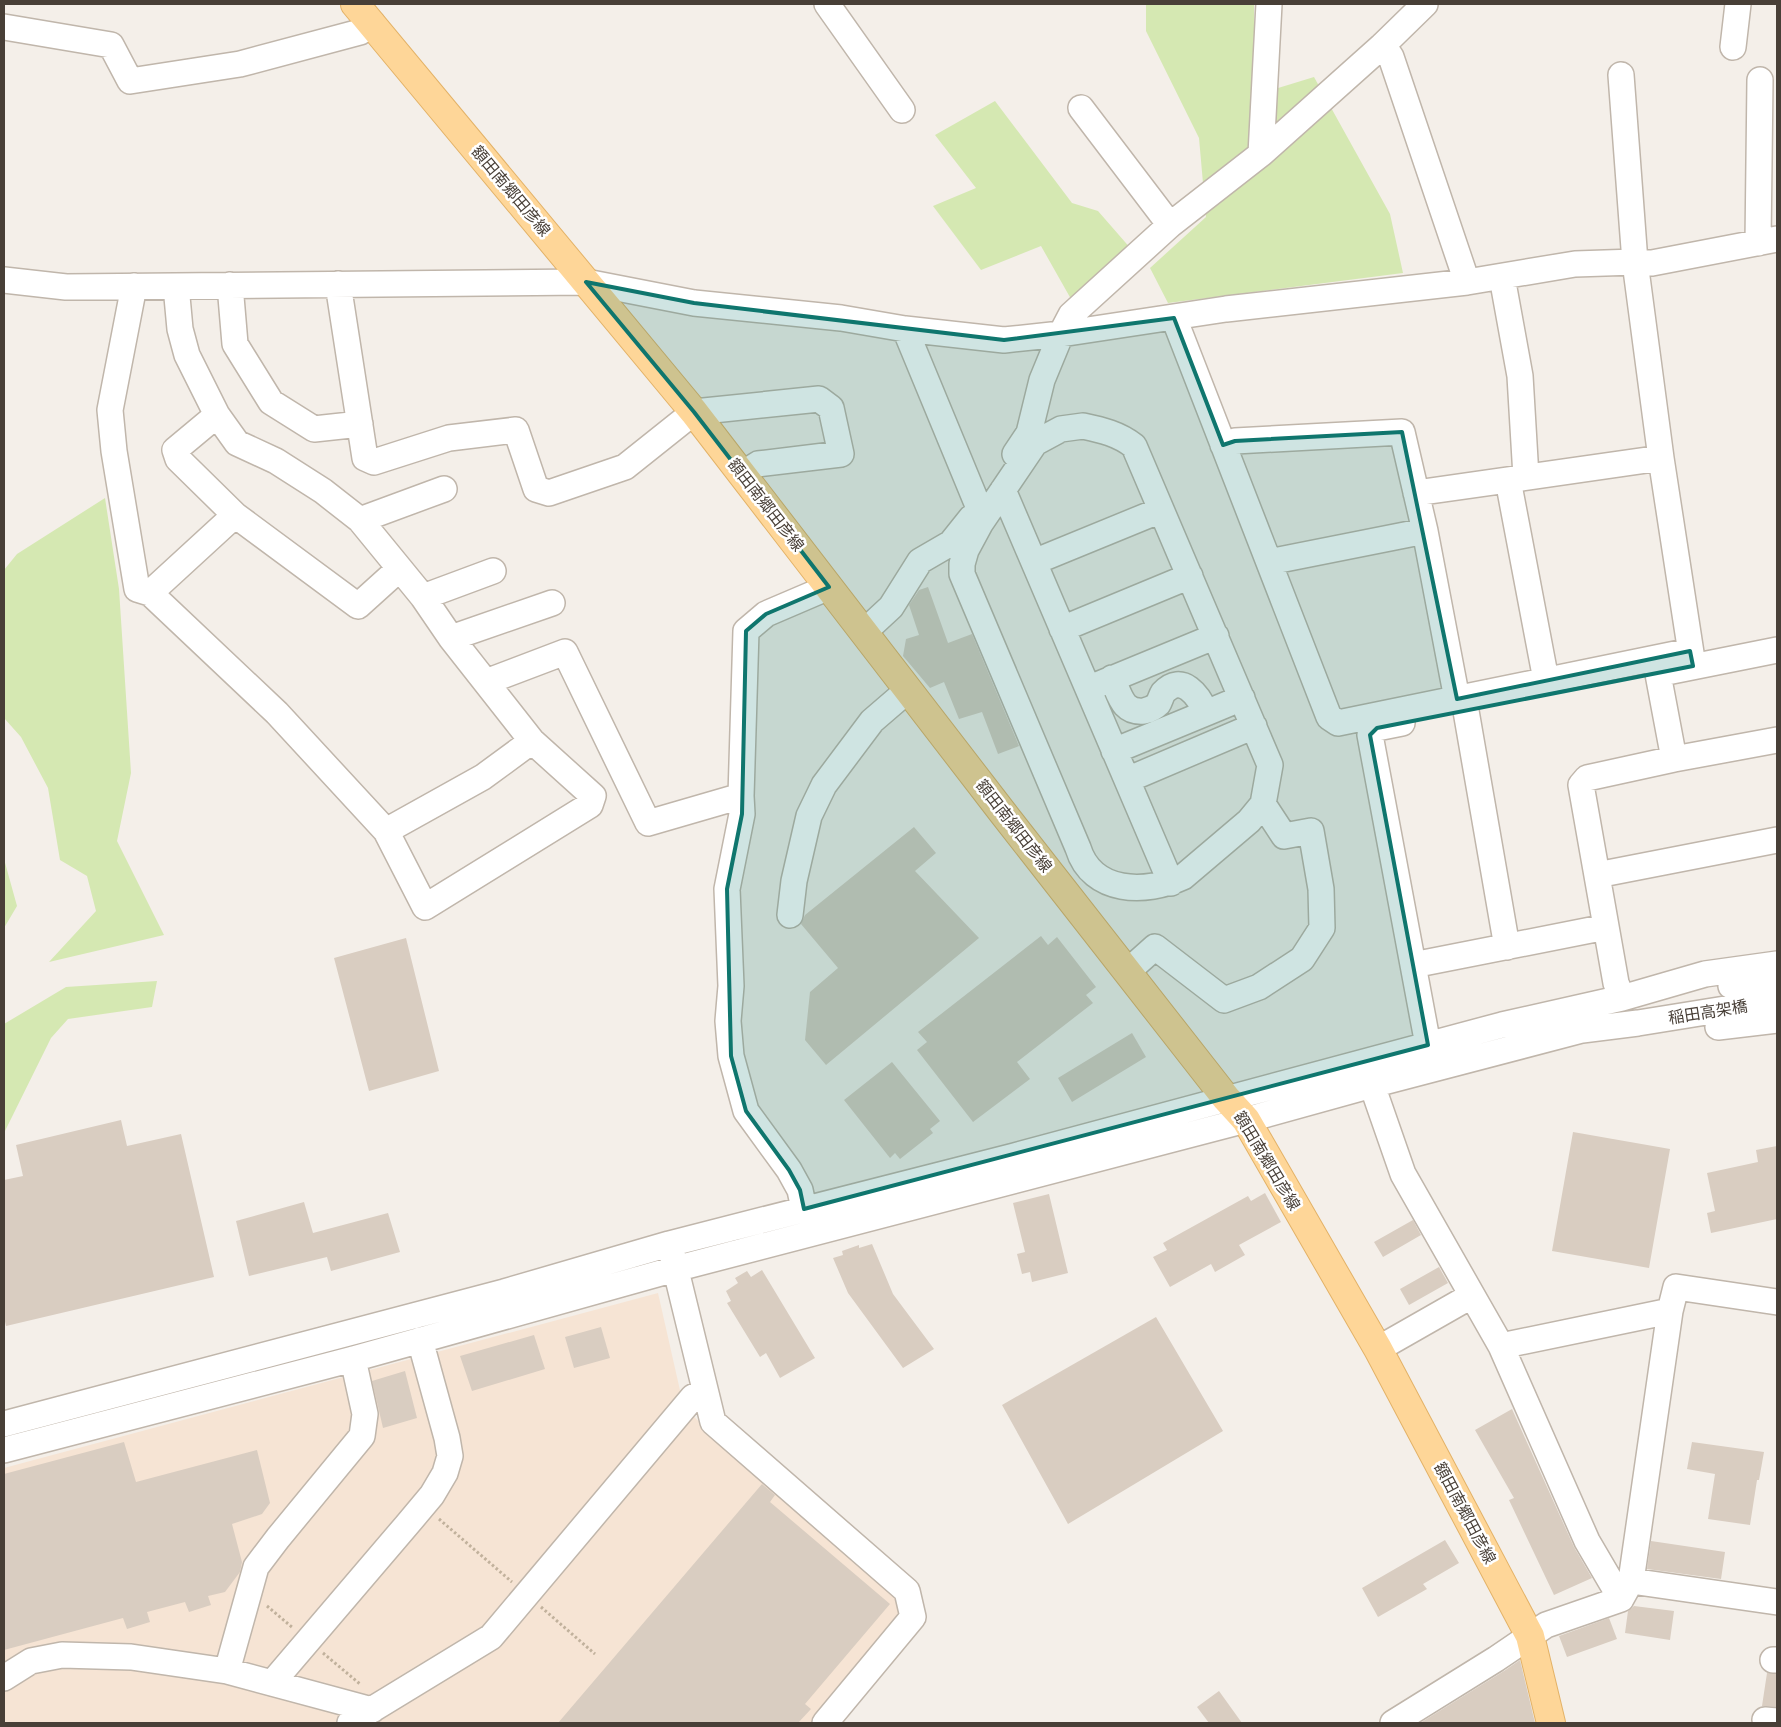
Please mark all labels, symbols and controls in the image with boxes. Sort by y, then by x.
street label: 額田南郷田彦線 [467,141,555,241]
street label: 額田南郷田彦線 [723,454,809,556]
street label: 額田南郷田彦線 [971,775,1057,877]
street label: 稲田高架橋 [1667,995,1749,1029]
street label: 額田南郷田彦線 [1229,1108,1305,1214]
street label: 額田南郷田彦線 [1429,1459,1501,1567]

